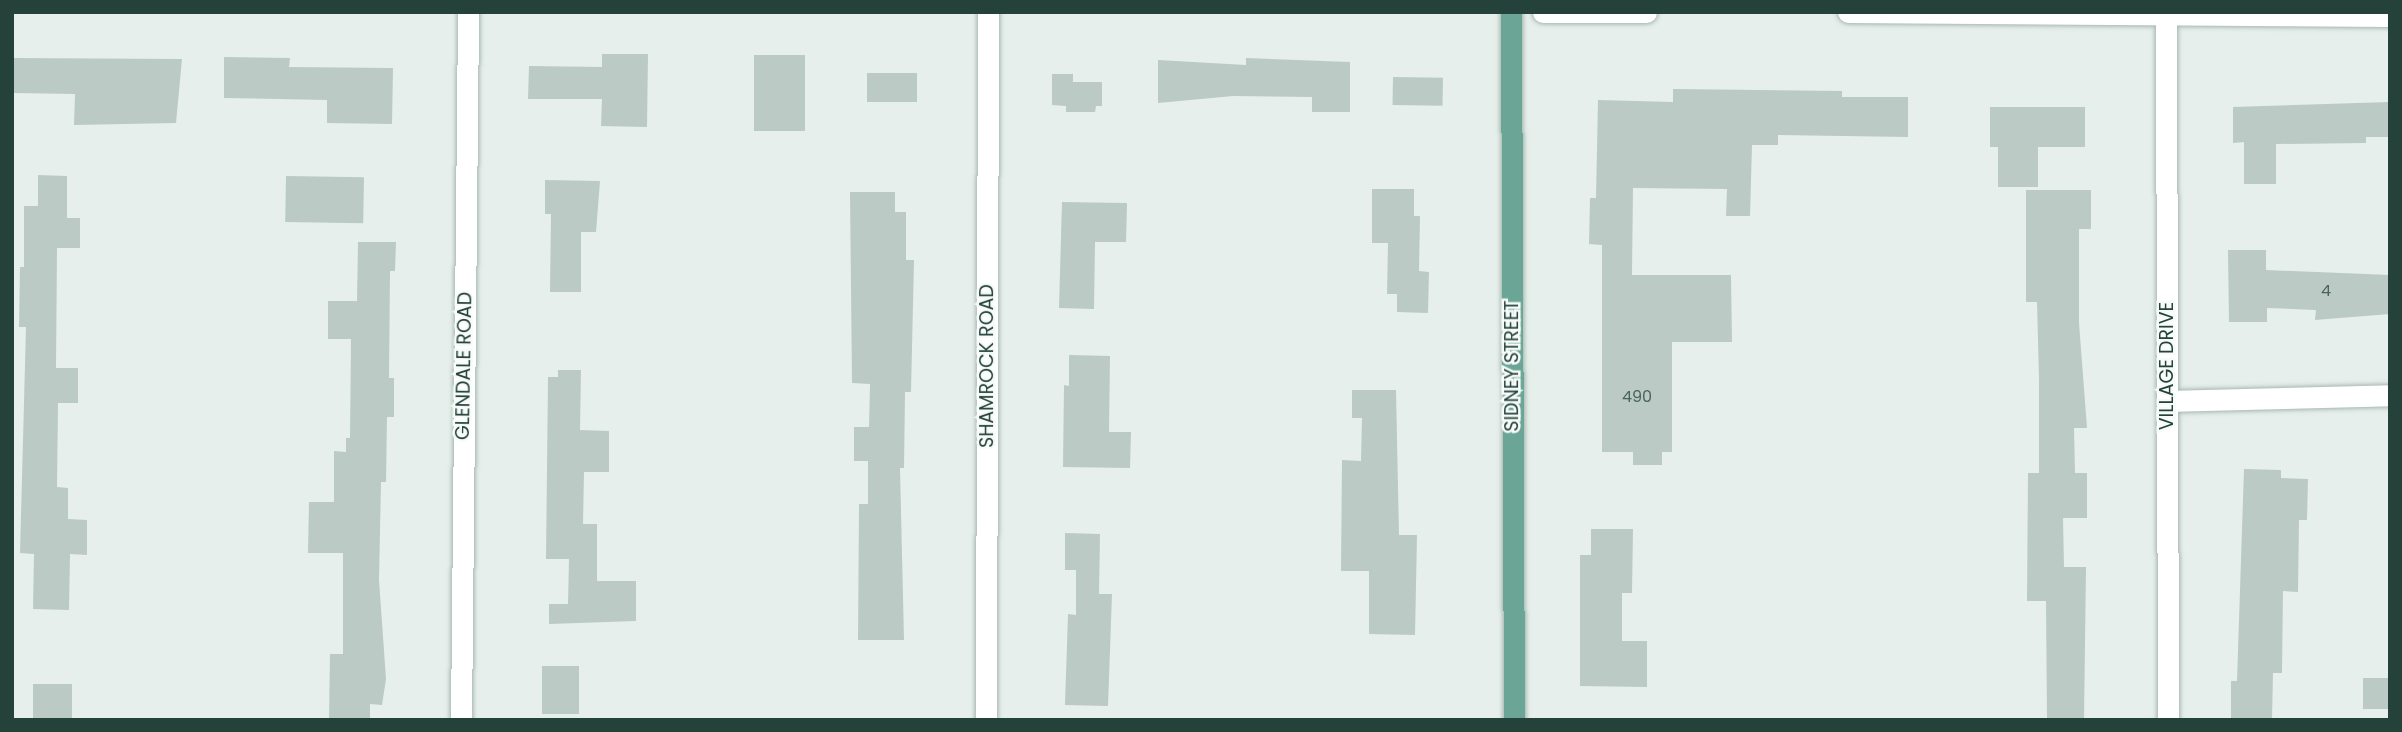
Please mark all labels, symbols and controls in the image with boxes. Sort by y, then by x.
house number: 4 [2321,281,2331,301]
street label: SHAMROCK ROAD [976,284,998,448]
street label: GLENDALE ROAD [451,292,477,440]
street label: SIDNEY STREET [1501,300,1523,432]
street label: VILLAGE DRIVE [2156,302,2178,430]
house number: 490 [1622,387,1652,407]

